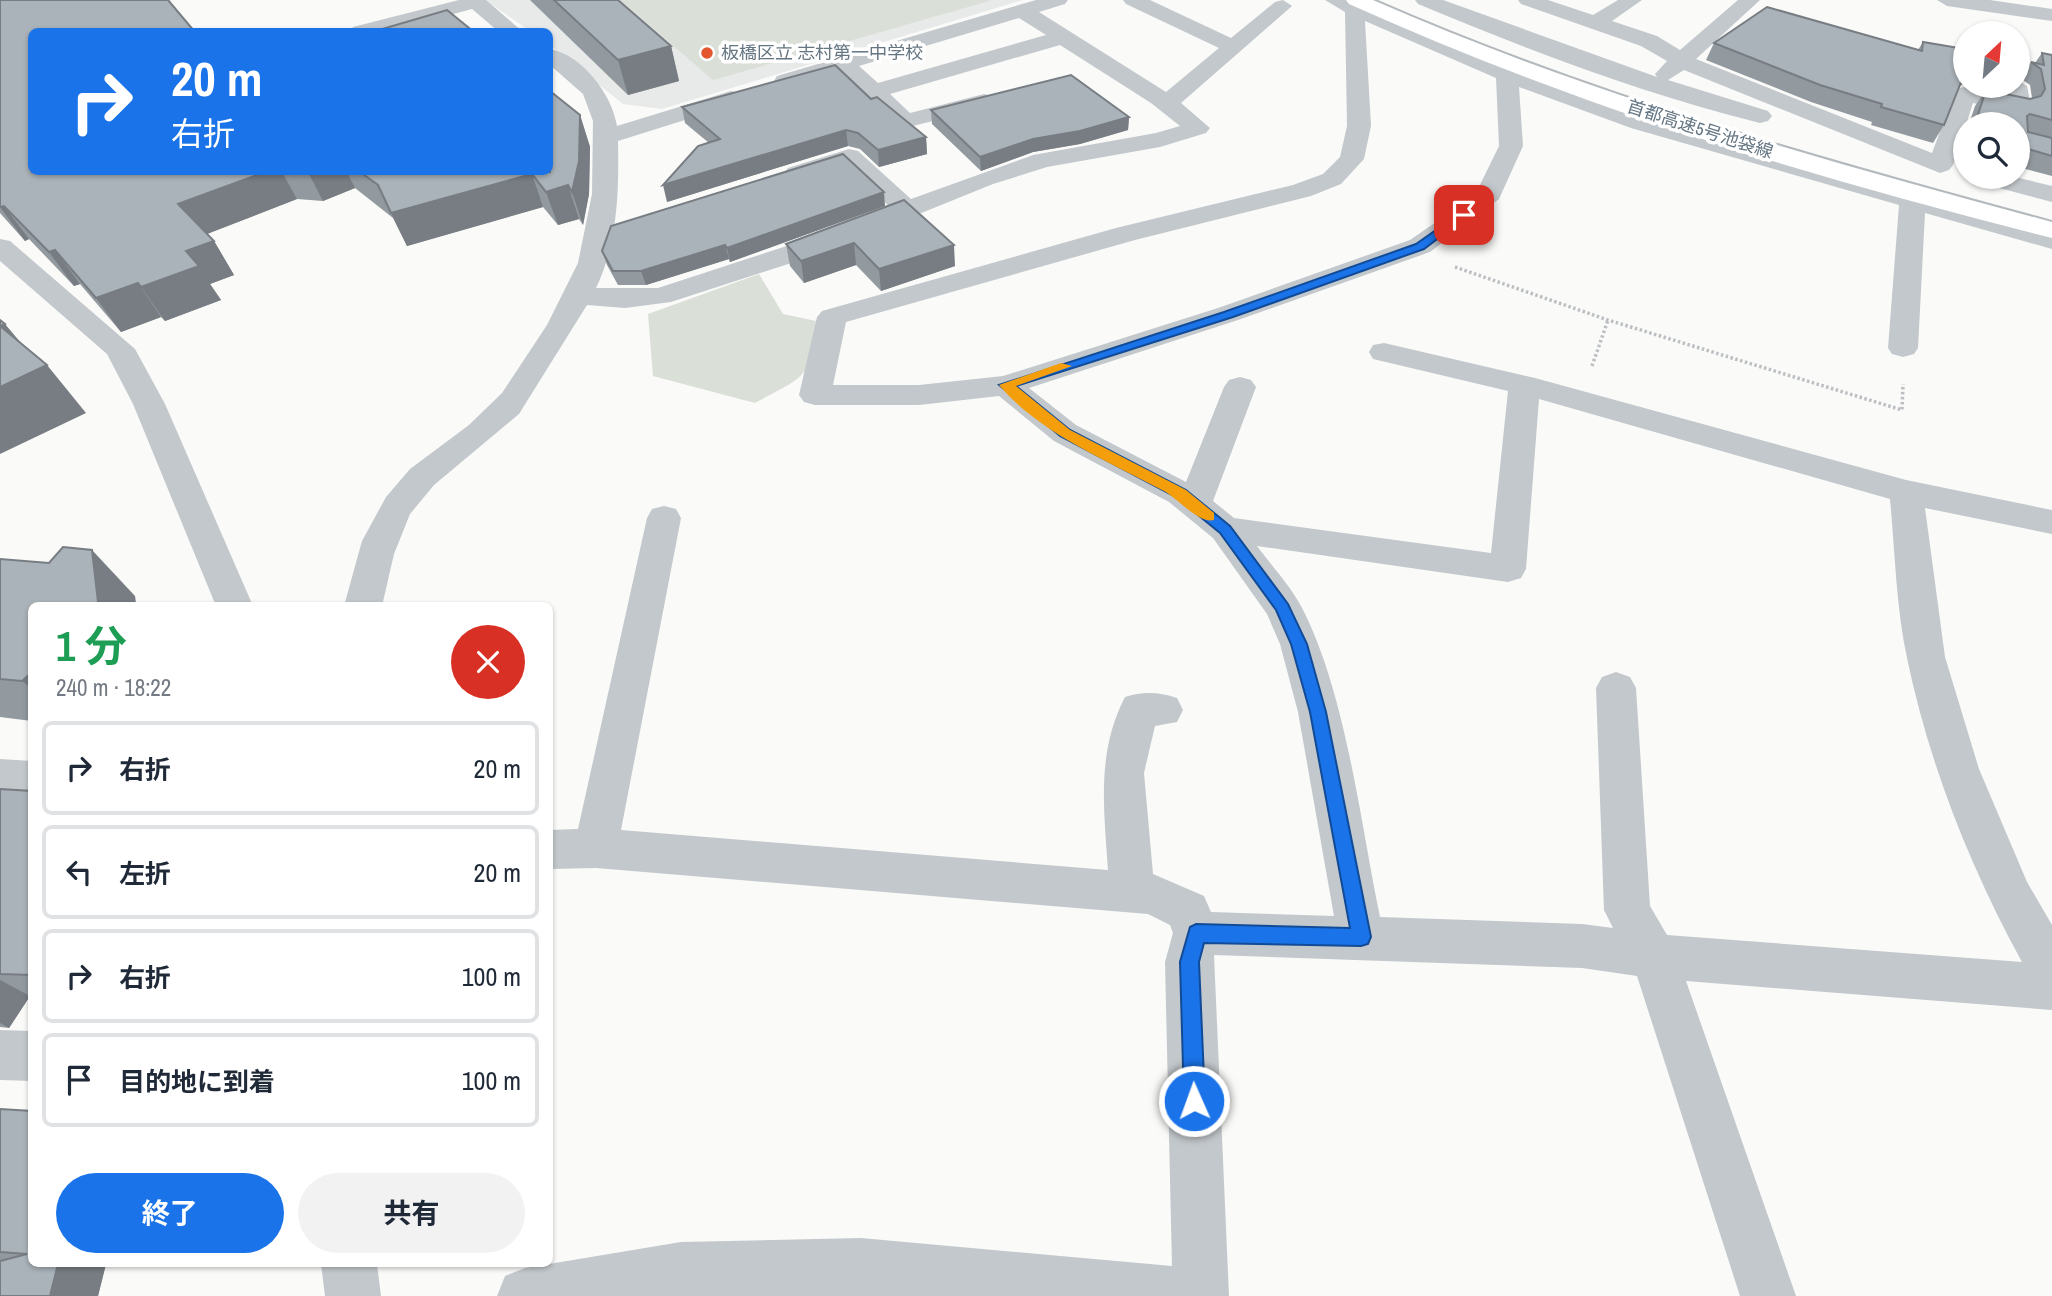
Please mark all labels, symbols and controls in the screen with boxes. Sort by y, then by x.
north arrow [1953,21,2030,98]
map controls [1953,21,2030,189]
place label: 板橋区立 志村第一中学校 [721,40,923,65]
text: 20 m [171,45,263,111]
marker: 板橋区立 志村第一中学校 [699,45,715,61]
icon: right [56,56,147,147]
street label: 首都高速5号池袋線 [1624,93,1776,164]
text: 右折 [171,112,235,155]
button: search [1953,112,2030,189]
pin [1434,185,1494,245]
icon: arrive [1445,196,1483,234]
text: 1 分 [56,618,127,674]
button: close [451,625,525,699]
text: 240 m · 18:22 [56,672,171,703]
icon: right [60,749,98,787]
text: 20 m [474,751,521,786]
text: 右折 [119,752,171,787]
icon: left [60,853,98,891]
text: 20 m [474,855,521,890]
text: 左折 [119,856,171,891]
icon: right [60,957,98,995]
text: 100 m [462,959,521,994]
text: 右折 [119,960,171,995]
icon: arrive [60,1061,98,1099]
text: 100 m [462,1063,521,1098]
text: 目的地に到着 [119,1064,275,1099]
position arrow [1157,1064,1231,1138]
button: 終了 [56,1173,284,1253]
button: 共有 [298,1173,525,1253]

